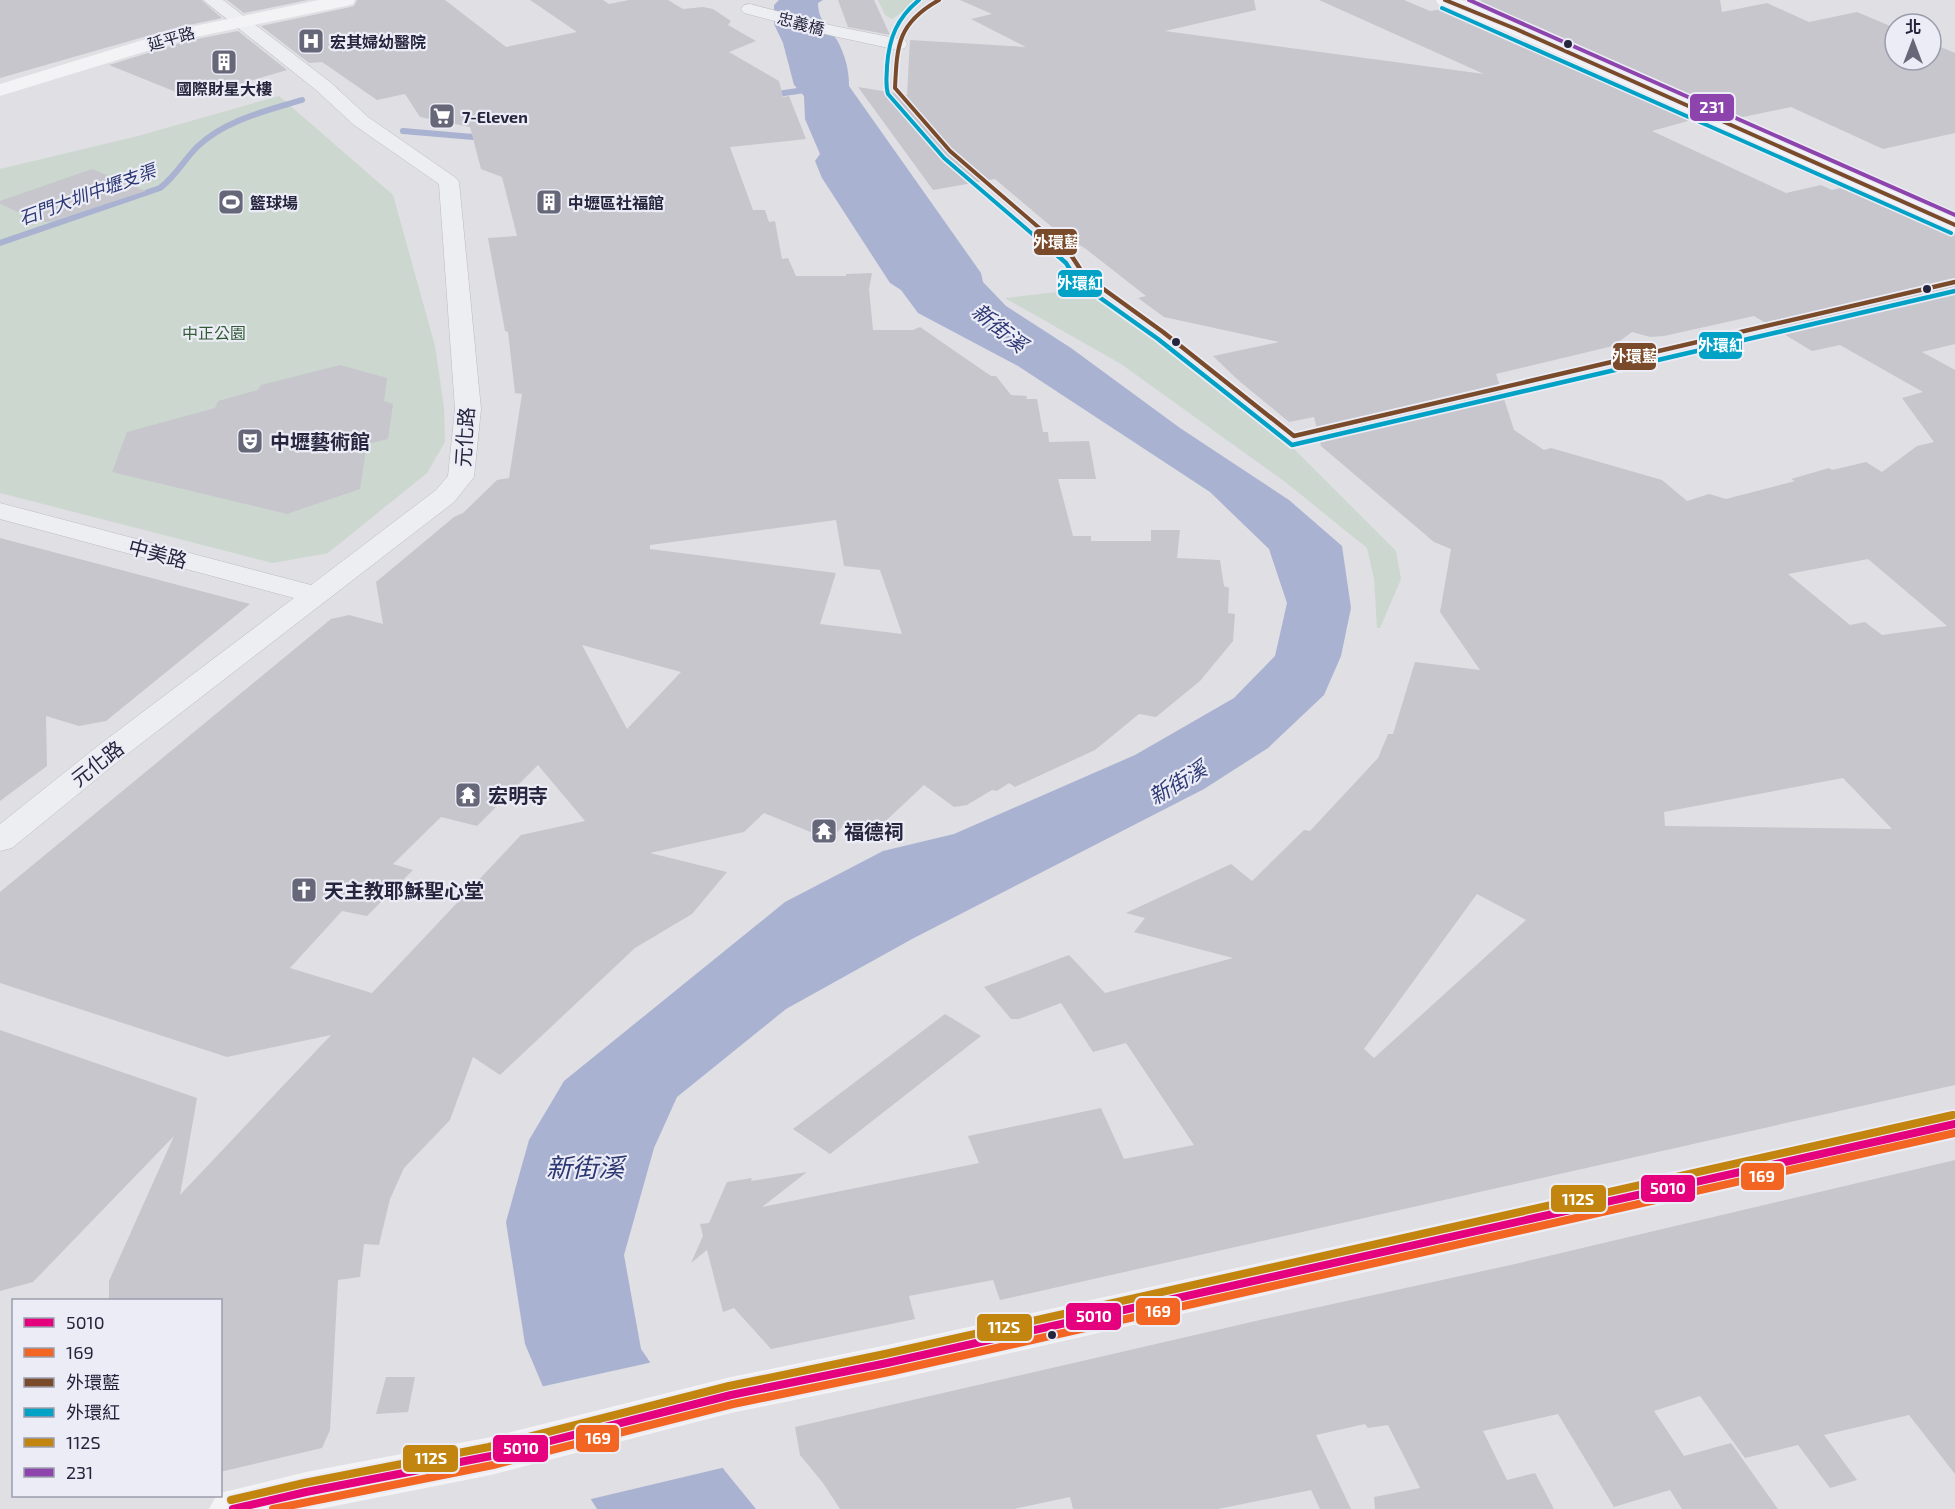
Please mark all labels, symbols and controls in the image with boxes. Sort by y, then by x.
street label: 忠義橋 [775,8,827,38]
north arrow [1883,12,1943,72]
text: 北 [1905,17,1921,36]
street label: 延平路 [145,22,197,54]
hospital icon: 宏其婦幼醫院 [296,26,326,56]
place label: 宏其婦幼醫院 [330,32,426,51]
unlabelled marker [1562,38,1574,50]
building icon: 國際財星大樓 [209,47,239,77]
place label: 國際財星大樓 [176,79,272,98]
line badge: 231 [1689,93,1735,122]
text: 231 [1699,97,1725,116]
supermarket icon: 7-Eleven [427,101,457,131]
place label: 7-Eleven [462,107,528,126]
water label: 石門大圳中壢支渠 [16,158,161,229]
sports icon: 籃球場 [216,187,246,217]
building icon: 中壢區社福館 [534,187,564,217]
place label: 籃球場 [250,193,298,212]
place label: 中壢區社福館 [568,193,664,212]
line badge: 外環藍 [1033,228,1078,256]
text: 外環藍 [1032,232,1080,251]
line badge: 外環紅 [1057,269,1103,298]
text: 外環紅 [1056,273,1104,292]
unlabelled marker [1921,283,1933,295]
water label: 新街溪 [968,297,1035,358]
park label: 中正公園 [182,323,246,342]
line badge: 外環紅 [1698,331,1743,360]
text: 外環紅 [1697,335,1745,354]
unlabelled marker [1170,336,1182,348]
line badge: 外環藍 [1612,342,1657,371]
text: 外環藍 [1610,346,1658,365]
street label: 元化路 [450,406,478,468]
theatre icon: 中壢藝術館 [235,426,265,456]
place label: 中壢藝術館 [270,429,370,453]
street label: 中美路 [126,534,190,572]
street label: 元化路 [66,735,128,791]
water label: 新街溪 [1144,754,1213,809]
temple icon: 宏明寺 [453,780,483,810]
place label: 宏明寺 [488,783,548,807]
temple icon: 福德祠 [809,816,839,846]
place label: 福德祠 [844,819,904,843]
church icon: 天主教耶穌聖心堂 [289,875,319,905]
place label: 天主教耶穌聖心堂 [324,878,484,902]
water label: 新街溪 [546,1151,628,1182]
line badge: 169 [1740,1162,1785,1191]
text: 169 [1749,1166,1775,1185]
line badge: 5010 [1640,1174,1696,1203]
text: 5010 [1650,1178,1686,1197]
line badge: 112S [1550,1184,1607,1213]
text: 112S [1562,1189,1594,1208]
line badge: 169 [1135,1297,1181,1326]
legend [12,1299,222,1497]
text: 169 [1145,1301,1171,1320]
line badge: 5010 [1065,1302,1122,1331]
text: 5010 [1076,1306,1112,1325]
text: 5010 [66,1311,105,1333]
line badge: 112S [976,1313,1033,1342]
text: 112S [988,1317,1020,1336]
unlabelled marker [1046,1329,1058,1341]
text: 169 [66,1341,94,1363]
text: 外環藍 [66,1371,120,1393]
text: 外環紅 [66,1401,120,1423]
line badge: 169 [575,1424,620,1453]
text: 169 [585,1428,611,1447]
text: 112S [66,1431,101,1453]
line badge: 5010 [492,1434,549,1463]
text: 5010 [503,1438,539,1457]
line badge: 112S [402,1444,459,1473]
text: 112S [415,1448,447,1467]
text: 231 [66,1461,93,1483]

